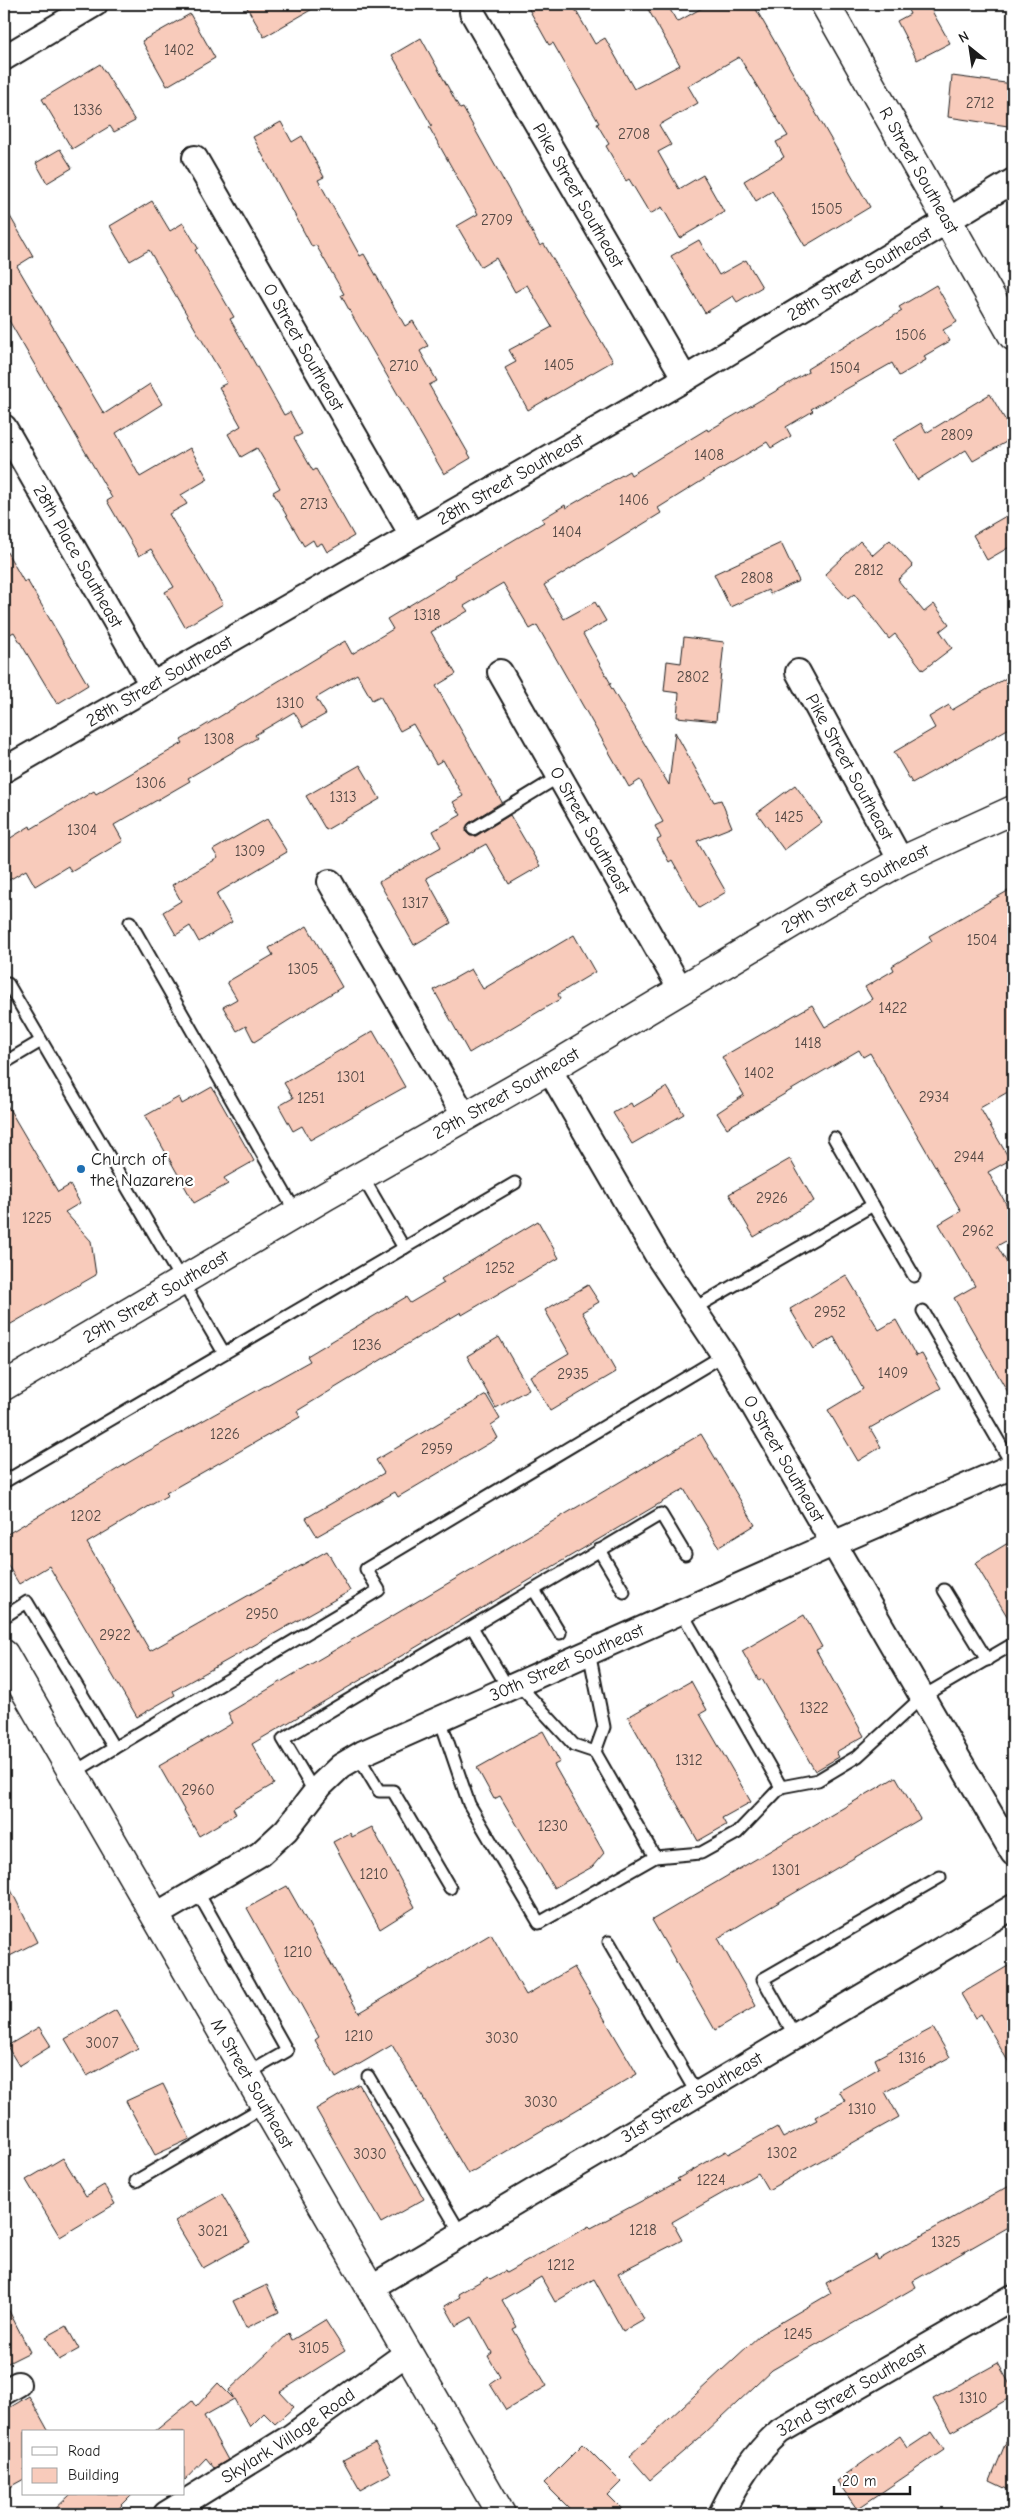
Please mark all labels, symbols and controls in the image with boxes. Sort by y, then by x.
north arrow [944,22,994,72]
text: N [956,28,972,47]
house number: 1402 [164,41,194,59]
house number: 2712 [966,94,994,112]
house number: 1336 [73,101,103,119]
street label: R Street Southeast [875,103,964,238]
street label: Pike Street Southeast [528,120,629,272]
house number: 2708 [618,125,650,143]
house number: 1505 [811,200,843,218]
house number: 2709 [481,211,513,229]
street label: 28th Street Southeast [783,222,936,325]
street label: O Street Southeast [259,280,349,415]
house number: 1506 [895,326,927,344]
house number: 1405 [544,356,574,374]
house number: 2710 [389,357,419,375]
house number: 1504 [830,359,860,377]
house number: 2809 [941,426,973,444]
street label: 28th Street Southeast [434,429,588,529]
house number: 1408 [694,446,724,464]
street label: 28th Place Southeast [29,481,128,632]
house number: 1406 [619,491,649,509]
house number: 2713 [300,495,328,513]
house number: 1404 [552,523,582,541]
house number: 2812 [854,561,884,579]
house number: 2808 [741,569,773,587]
house number: 1318 [413,606,441,624]
street label: 28th Street Southeast [82,630,237,731]
house number: 2802 [677,668,709,686]
street label: Pike Street Southeast [801,690,898,844]
house number: 1310 [276,694,304,712]
house number: 1308 [204,730,234,748]
street label: O Street Southeast [545,763,635,898]
house number: 1306 [136,774,166,792]
house number: 1313 [329,788,357,806]
house number: 1425 [774,808,804,826]
house number: 1304 [67,821,97,839]
street label: 29th Street Southeast [778,839,933,938]
house number: 1309 [235,842,265,860]
house number: 1317 [402,894,428,912]
house number: 1504 [967,931,997,949]
house number: 1305 [288,960,318,978]
house number: 1422 [879,999,907,1017]
house number: 1418 [795,1034,821,1052]
street label: 29th Street Southeast [429,1042,584,1144]
house number: 1402 [744,1064,774,1082]
house number: 1301 [337,1068,365,1086]
house number: 2934 [919,1088,949,1106]
house number: 1251 [297,1089,325,1107]
house number: 2944 [954,1148,984,1166]
place label: Church of the Nazarene [90,1149,193,1191]
marker: Church of the Nazarene [75,1163,87,1175]
house number: 2926 [756,1189,788,1207]
house number: 1225 [22,1209,52,1227]
house number: 2962 [962,1222,994,1240]
street label: 29th Street Southeast [79,1245,233,1348]
house number: 1252 [485,1259,515,1277]
house number: 2952 [814,1303,846,1321]
house number: 1236 [352,1336,382,1354]
house number: 1409 [878,1364,908,1382]
house number: 2935 [557,1365,589,1383]
street label: O Street Southeast [739,1391,829,1526]
house number: 1226 [210,1425,240,1443]
house number: 2959 [421,1440,453,1458]
house number: 1202 [71,1507,101,1525]
house number: 2950 [245,1605,279,1623]
street label: 30th Street Southeast [486,1619,648,1706]
house number: 2922 [99,1626,131,1644]
house number: 1322 [799,1699,829,1717]
house number: 1312 [675,1751,703,1769]
house number: 2960 [181,1781,215,1799]
house number: 1230 [538,1817,568,1835]
house number: 1301 [772,1861,800,1879]
house number: 1210 [360,1865,388,1883]
house number: 1210 [284,1943,312,1961]
street label: M Street Southeast [206,2015,298,2153]
house number: 1210 [345,2027,373,2045]
house number: 3030 [485,2029,519,2047]
house number: 3007 [86,2034,118,2052]
street label: 31st Street Southeast [617,2047,767,2147]
house number: 1316 [898,2049,926,2067]
house number: 3030 [524,2093,558,2111]
house number: 1310 [848,2100,876,2118]
house number: 1302 [767,2144,797,2162]
house number: 3030 [353,2145,387,2163]
house number: 1224 [697,2171,725,2189]
house number: 1218 [629,2221,657,2239]
house number: 3021 [198,2222,228,2240]
house number: 1325 [931,2233,961,2251]
house number: 1212 [547,2256,575,2274]
house number: 1245 [783,2325,813,2343]
street label: 32nd Street Southeast [773,2338,931,2441]
house number: 3105 [299,2339,329,2357]
street label: Skylark Village Road [217,2384,359,2488]
house number: 1310 [959,2389,987,2407]
legend [22,2430,185,2496]
text: Road [68,2442,100,2460]
scale bar [834,2463,911,2495]
text: Building [68,2466,119,2484]
text: 20 m [842,2472,876,2490]

